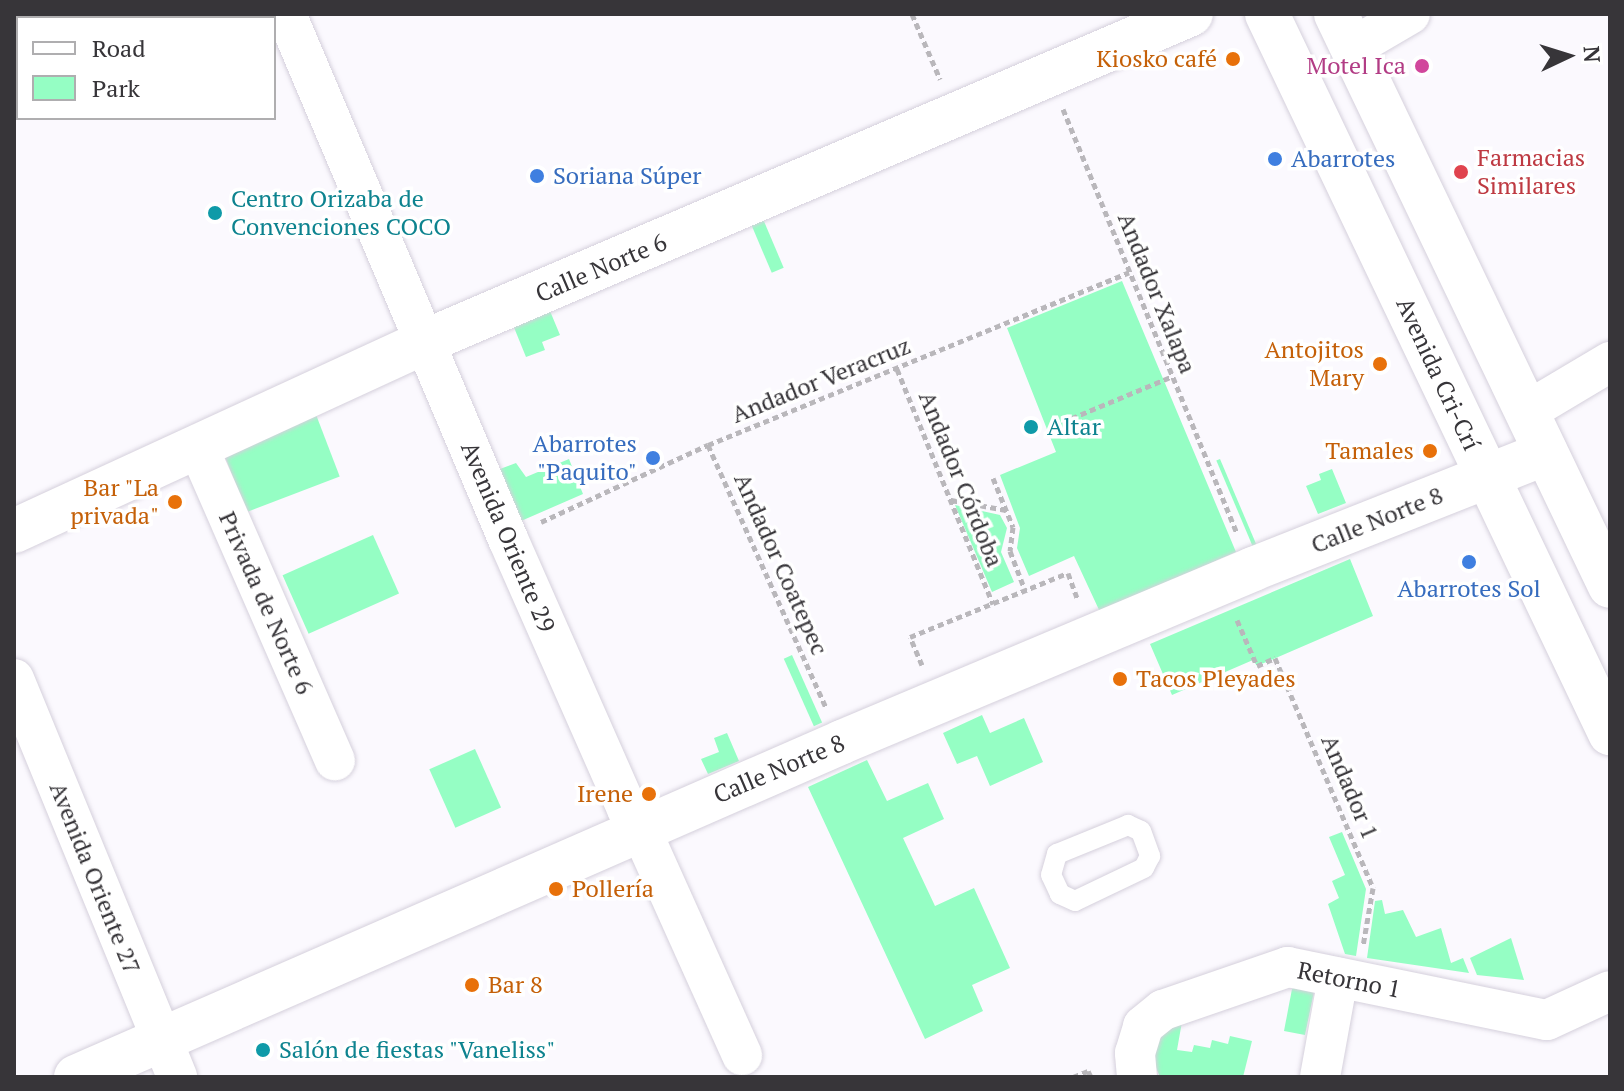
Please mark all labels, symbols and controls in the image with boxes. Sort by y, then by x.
legend [16,16,276,120]
north arrow [1528,16,1608,96]
text: Road [92,32,146,64]
place label: Kiosko café [1096,45,1217,73]
text: N [1577,45,1607,64]
marker: Kiosko café [1224,50,1242,68]
place label: Motel Ica [1306,52,1406,80]
marker: Motel Ica [1413,57,1431,75]
text: Park [92,72,140,104]
place label: Farmacias Similares [1477,144,1585,200]
place label: Abarrotes [1291,145,1395,173]
marker: Abarrotes [1266,150,1284,168]
place label: Soriana Súper [553,162,701,190]
marker: Farmacias Similares [1452,163,1470,181]
marker: Soriana Súper [528,167,546,185]
place label: Centro Orizaba de Convenciones COCO [231,185,451,241]
marker: Centro Orizaba de Convenciones COCO [206,204,224,222]
street label: Andador Xalapa [1112,208,1202,378]
street label: Calle Norte 6 [531,227,671,309]
street label: Avenida Cri-Crí [1390,293,1486,455]
street label: Andador Veracruz [727,331,915,429]
place label: Antojitos Mary [1264,336,1364,392]
marker: Antojitos Mary [1371,355,1389,373]
street label: Andador Córdoba [913,387,1009,571]
place label: Altar [1047,413,1101,441]
marker: Altar [1022,418,1040,436]
place label: Abarrotes "Paquito" [533,430,637,486]
street label: Avenida Oriente 29 [455,437,561,637]
place label: Tamales [1325,437,1414,465]
marker: Tamales [1421,442,1439,460]
marker: Abarrotes "Paquito" [644,449,662,467]
street label: Andador Coatepec [728,469,834,659]
place label: Bar "La privada" [70,474,159,530]
street label: Calle Norte 8 [1307,481,1447,559]
marker: Bar "La privada" [166,493,184,511]
street label: Privada de Norte 6 [213,507,319,699]
marker: Abarrotes Sol [1460,553,1478,571]
place label: Abarrotes Sol [1397,575,1541,603]
place label: Tacos Pleyades [1136,665,1296,693]
marker: Tacos Pleyades [1111,670,1129,688]
street label: Calle Norte 8 [709,728,849,810]
street label: Andador 1 [1315,731,1385,843]
street label: Avenida Oriente 27 [43,778,147,978]
place label: Irene [577,780,633,808]
marker: Irene [640,785,658,803]
place label: Pollería [572,875,654,903]
marker: Pollería [547,880,565,898]
street label: Retorno 1 [1295,956,1403,1004]
place label: Bar 8 [488,971,543,999]
marker: Bar 8 [463,976,481,994]
place label: Salón de fiestas "Vaneliss" [279,1036,556,1064]
marker: Salón de fiestas "Vaneliss" [254,1041,272,1059]

